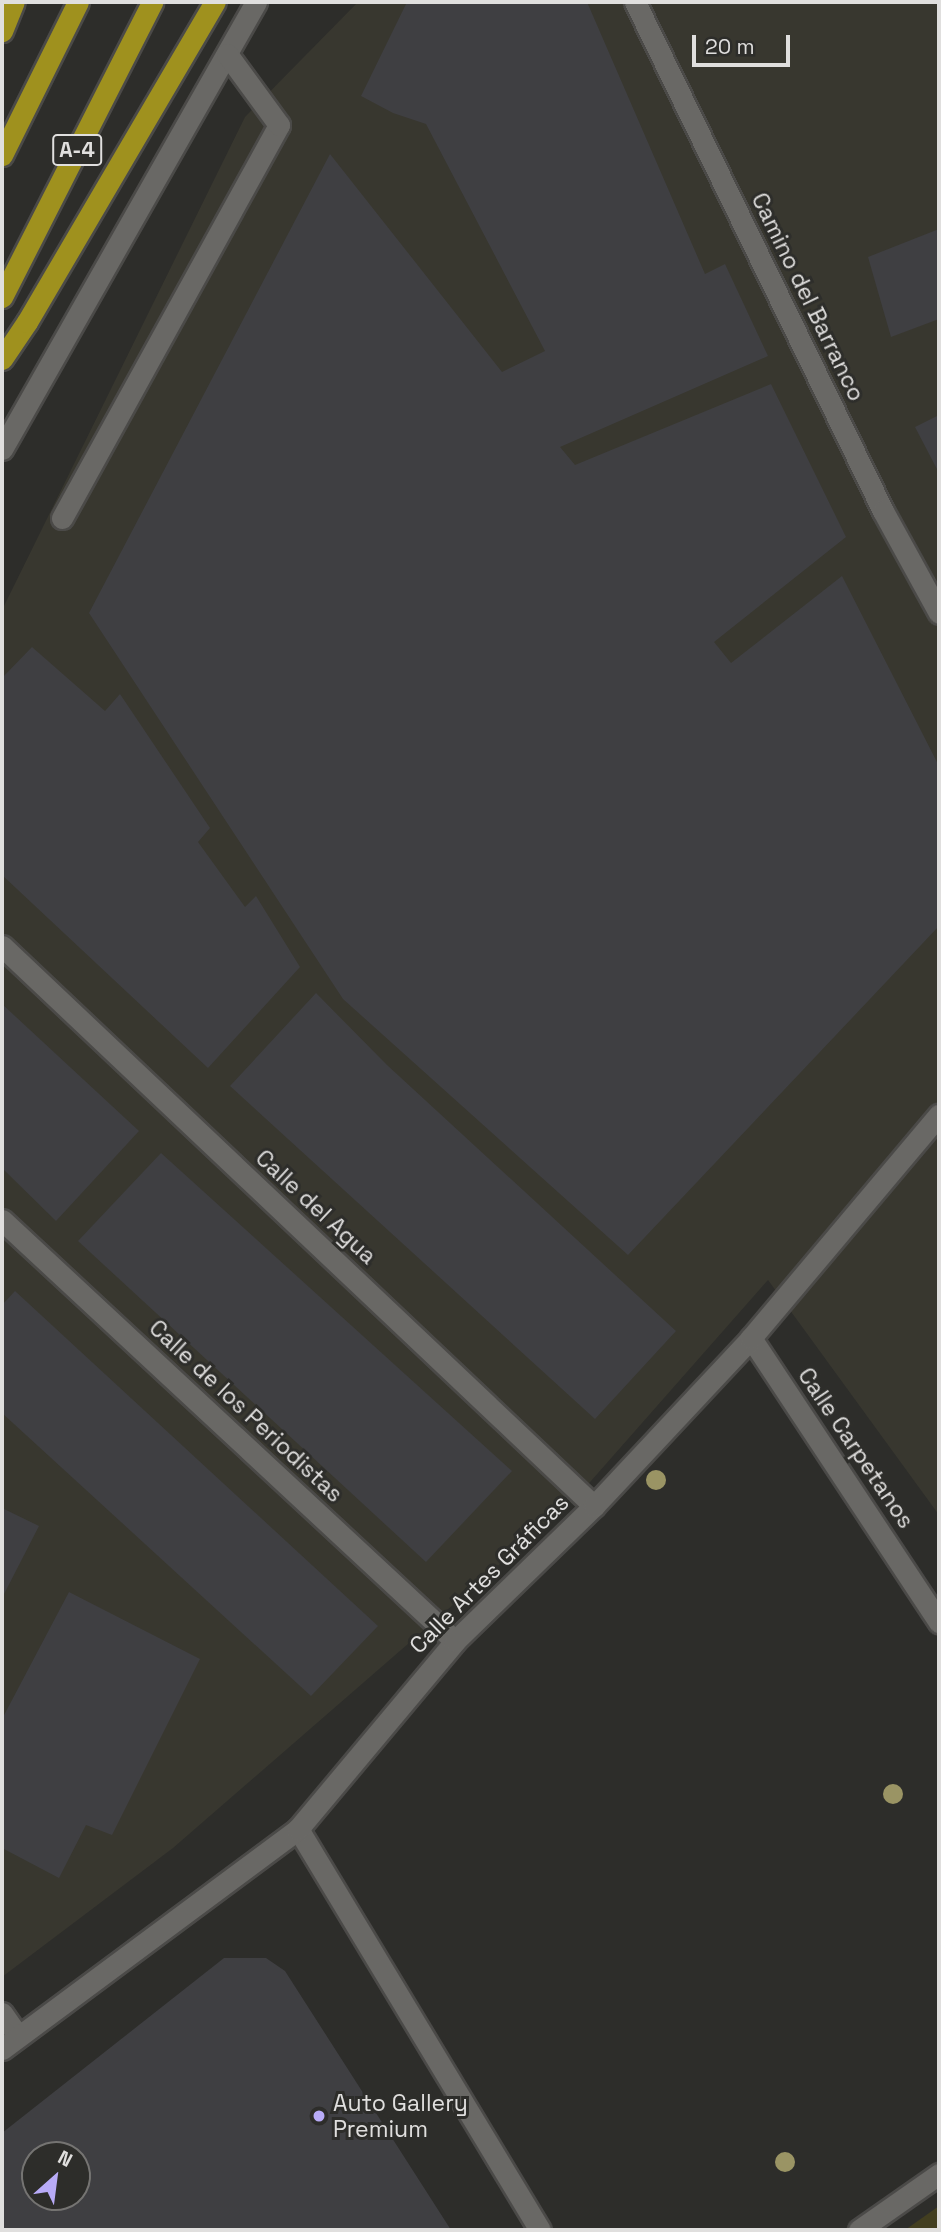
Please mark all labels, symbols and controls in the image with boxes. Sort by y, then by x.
scale bar [696,21,794,65]
text: 20 m [705,33,755,60]
road number: A-4 [51,132,103,168]
street label: Camino del Barranco [746,188,870,406]
street label: Calle del Agua [250,1144,382,1270]
street label: Calle de los Periodistas [143,1314,349,1508]
street label: Calle Carpetanos [792,1363,920,1533]
street label: Calle Artes Gráficas [404,1489,574,1659]
place label: Auto Gallery Premium [333,2089,468,2143]
marker: Auto Gallery Premium [311,2108,327,2124]
north arrow [21,2141,91,2211]
text: N [54,2145,77,2173]

